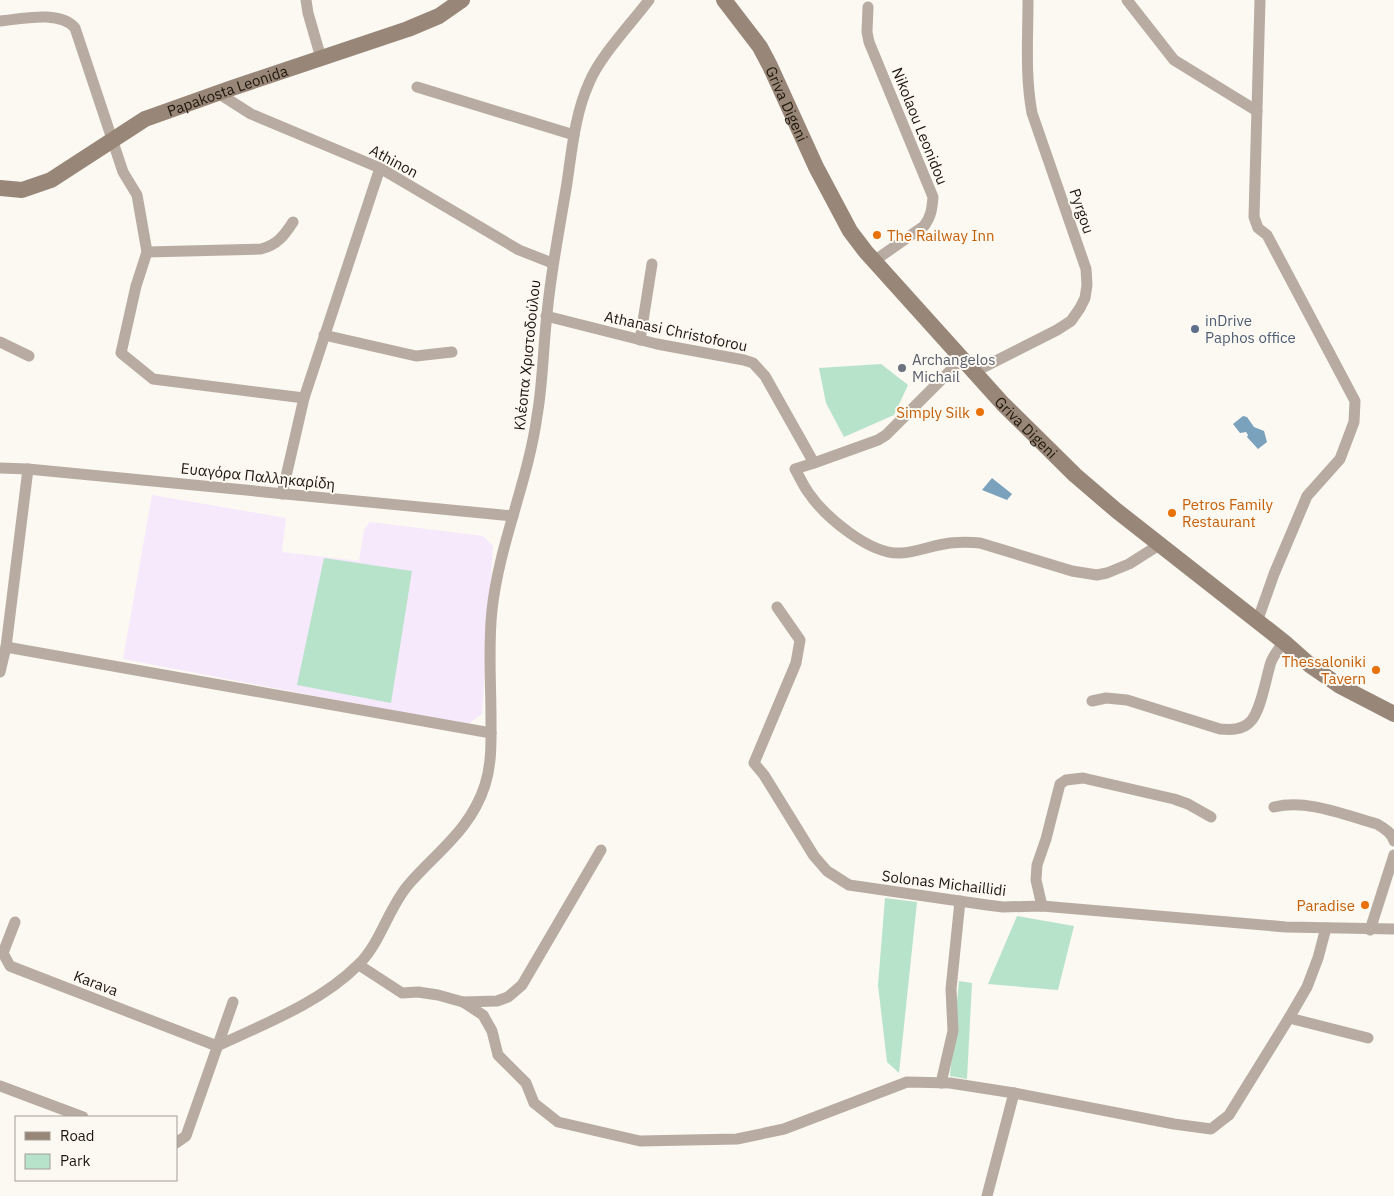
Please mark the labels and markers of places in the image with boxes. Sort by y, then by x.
place label: The Railway Inn [887,226,994,245]
marker: The Railway Inn [871,229,883,241]
place label: inDrive Paphos office [1205,311,1296,347]
marker: inDrive Paphos office [1189,323,1201,335]
place label: Archangelos Michail [912,350,996,386]
marker: Archangelos Michail [896,362,908,374]
place label: Simply Silk [896,403,970,422]
marker: Simply Silk [974,406,986,418]
place label: Petros Family Restaurant [1182,495,1274,531]
marker: Petros Family Restaurant [1166,507,1178,519]
place label: Thessaloniki Tavern [1282,652,1366,688]
marker: Thessaloniki Tavern [1370,664,1382,676]
place label: Paradise [1297,896,1355,915]
marker: Paradise [1359,899,1371,911]

